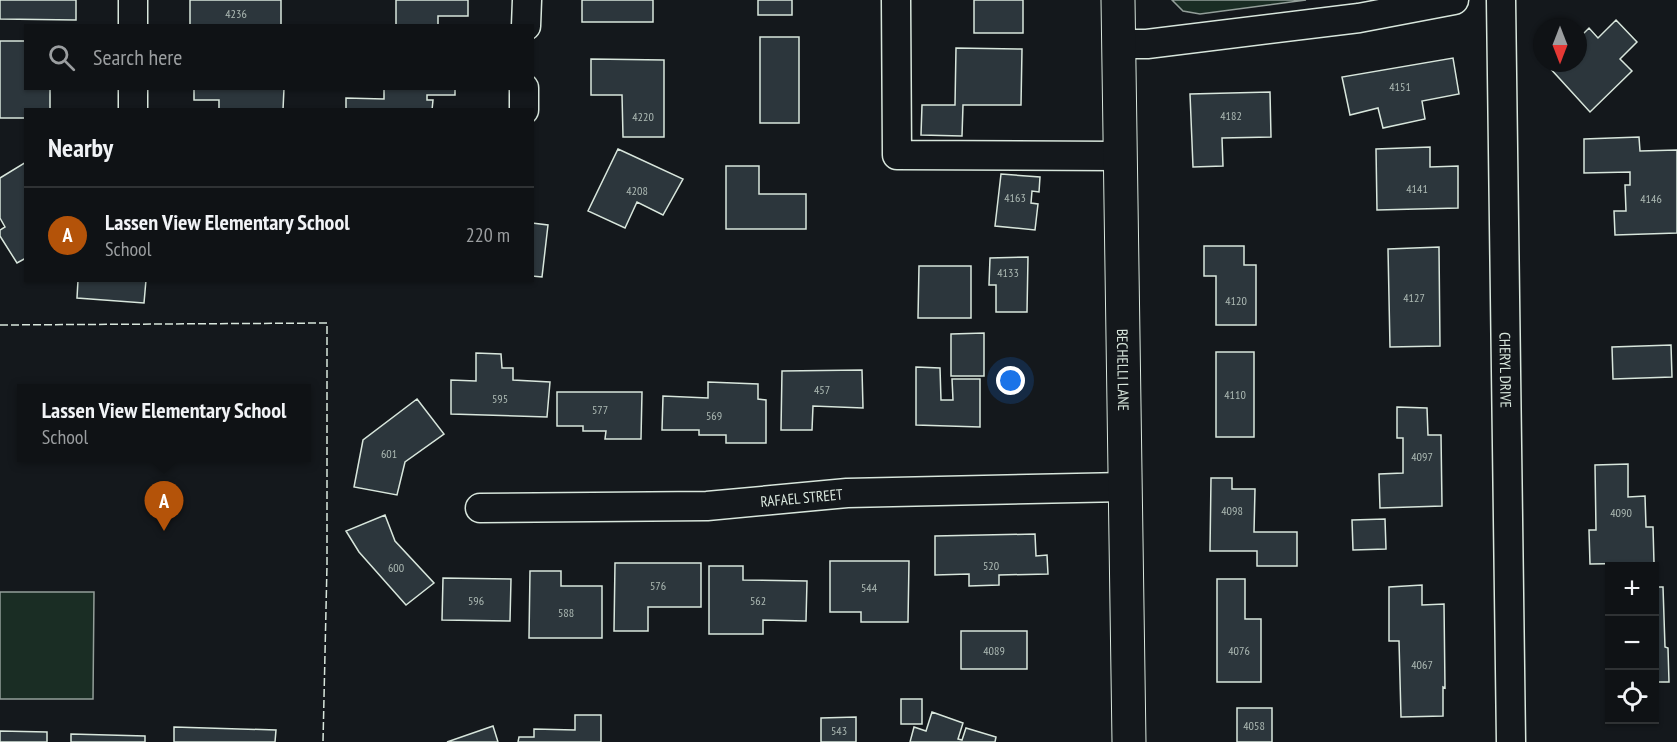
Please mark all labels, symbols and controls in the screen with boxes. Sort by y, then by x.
house number: 4236 [225,6,247,21]
north arrow [1533,18,1587,72]
search box [24,24,534,90]
icon: search [45,41,78,74]
text: Search here [93,43,182,71]
house number: 4151 [1389,79,1411,94]
house number: 4182 [1220,108,1242,123]
house number: 4220 [632,109,654,124]
text: Nearby [48,131,113,164]
house number: 4141 [1406,181,1428,196]
house number: 4208 [626,183,648,198]
house number: 4163 [1004,190,1026,205]
house number: 4146 [1640,191,1662,206]
text: Lassen View Elementary School [105,208,350,236]
text: A [62,222,73,248]
text: 220 m [466,222,510,248]
text: School [105,236,151,262]
house number: 4133 [997,265,1019,280]
house number: 4127 [1403,290,1425,305]
house number: 4120 [1225,293,1247,308]
street label: BECHELLI LANE [1113,329,1134,411]
street label: CHERYL DRIVE [1496,332,1516,408]
your location [996,366,1025,395]
house number: 457 [814,382,830,397]
popup [17,384,311,462]
house number: 4110 [1224,387,1246,402]
house number: 595 [492,391,508,406]
text: Lassen View Elementary School [42,396,286,424]
house number: 577 [592,402,608,417]
house number: 569 [706,408,722,423]
text: School [42,424,88,450]
house number: 601 [381,446,397,461]
house number: 4097 [1411,449,1433,464]
pin: A [144,482,184,531]
street label: RAFAEL STREET [760,484,844,510]
house number: 4098 [1221,503,1243,518]
house number: 4090 [1610,505,1632,520]
house number: 520 [983,558,999,573]
house number: 600 [388,560,404,575]
map controls [1605,562,1659,724]
button: + [1605,562,1659,616]
house number: 576 [650,578,666,593]
house number: 544 [861,580,878,595]
house number: 596 [468,593,484,608]
house number: 562 [750,593,766,608]
house number: 588 [558,605,574,620]
button: − [1605,616,1659,670]
house number: 4089 [983,643,1005,658]
house number: 4076 [1228,643,1250,658]
house number: 4067 [1411,657,1433,672]
button: locate [1605,670,1659,724]
house number: 4058 [1243,718,1265,733]
house number: 543 [831,723,847,738]

